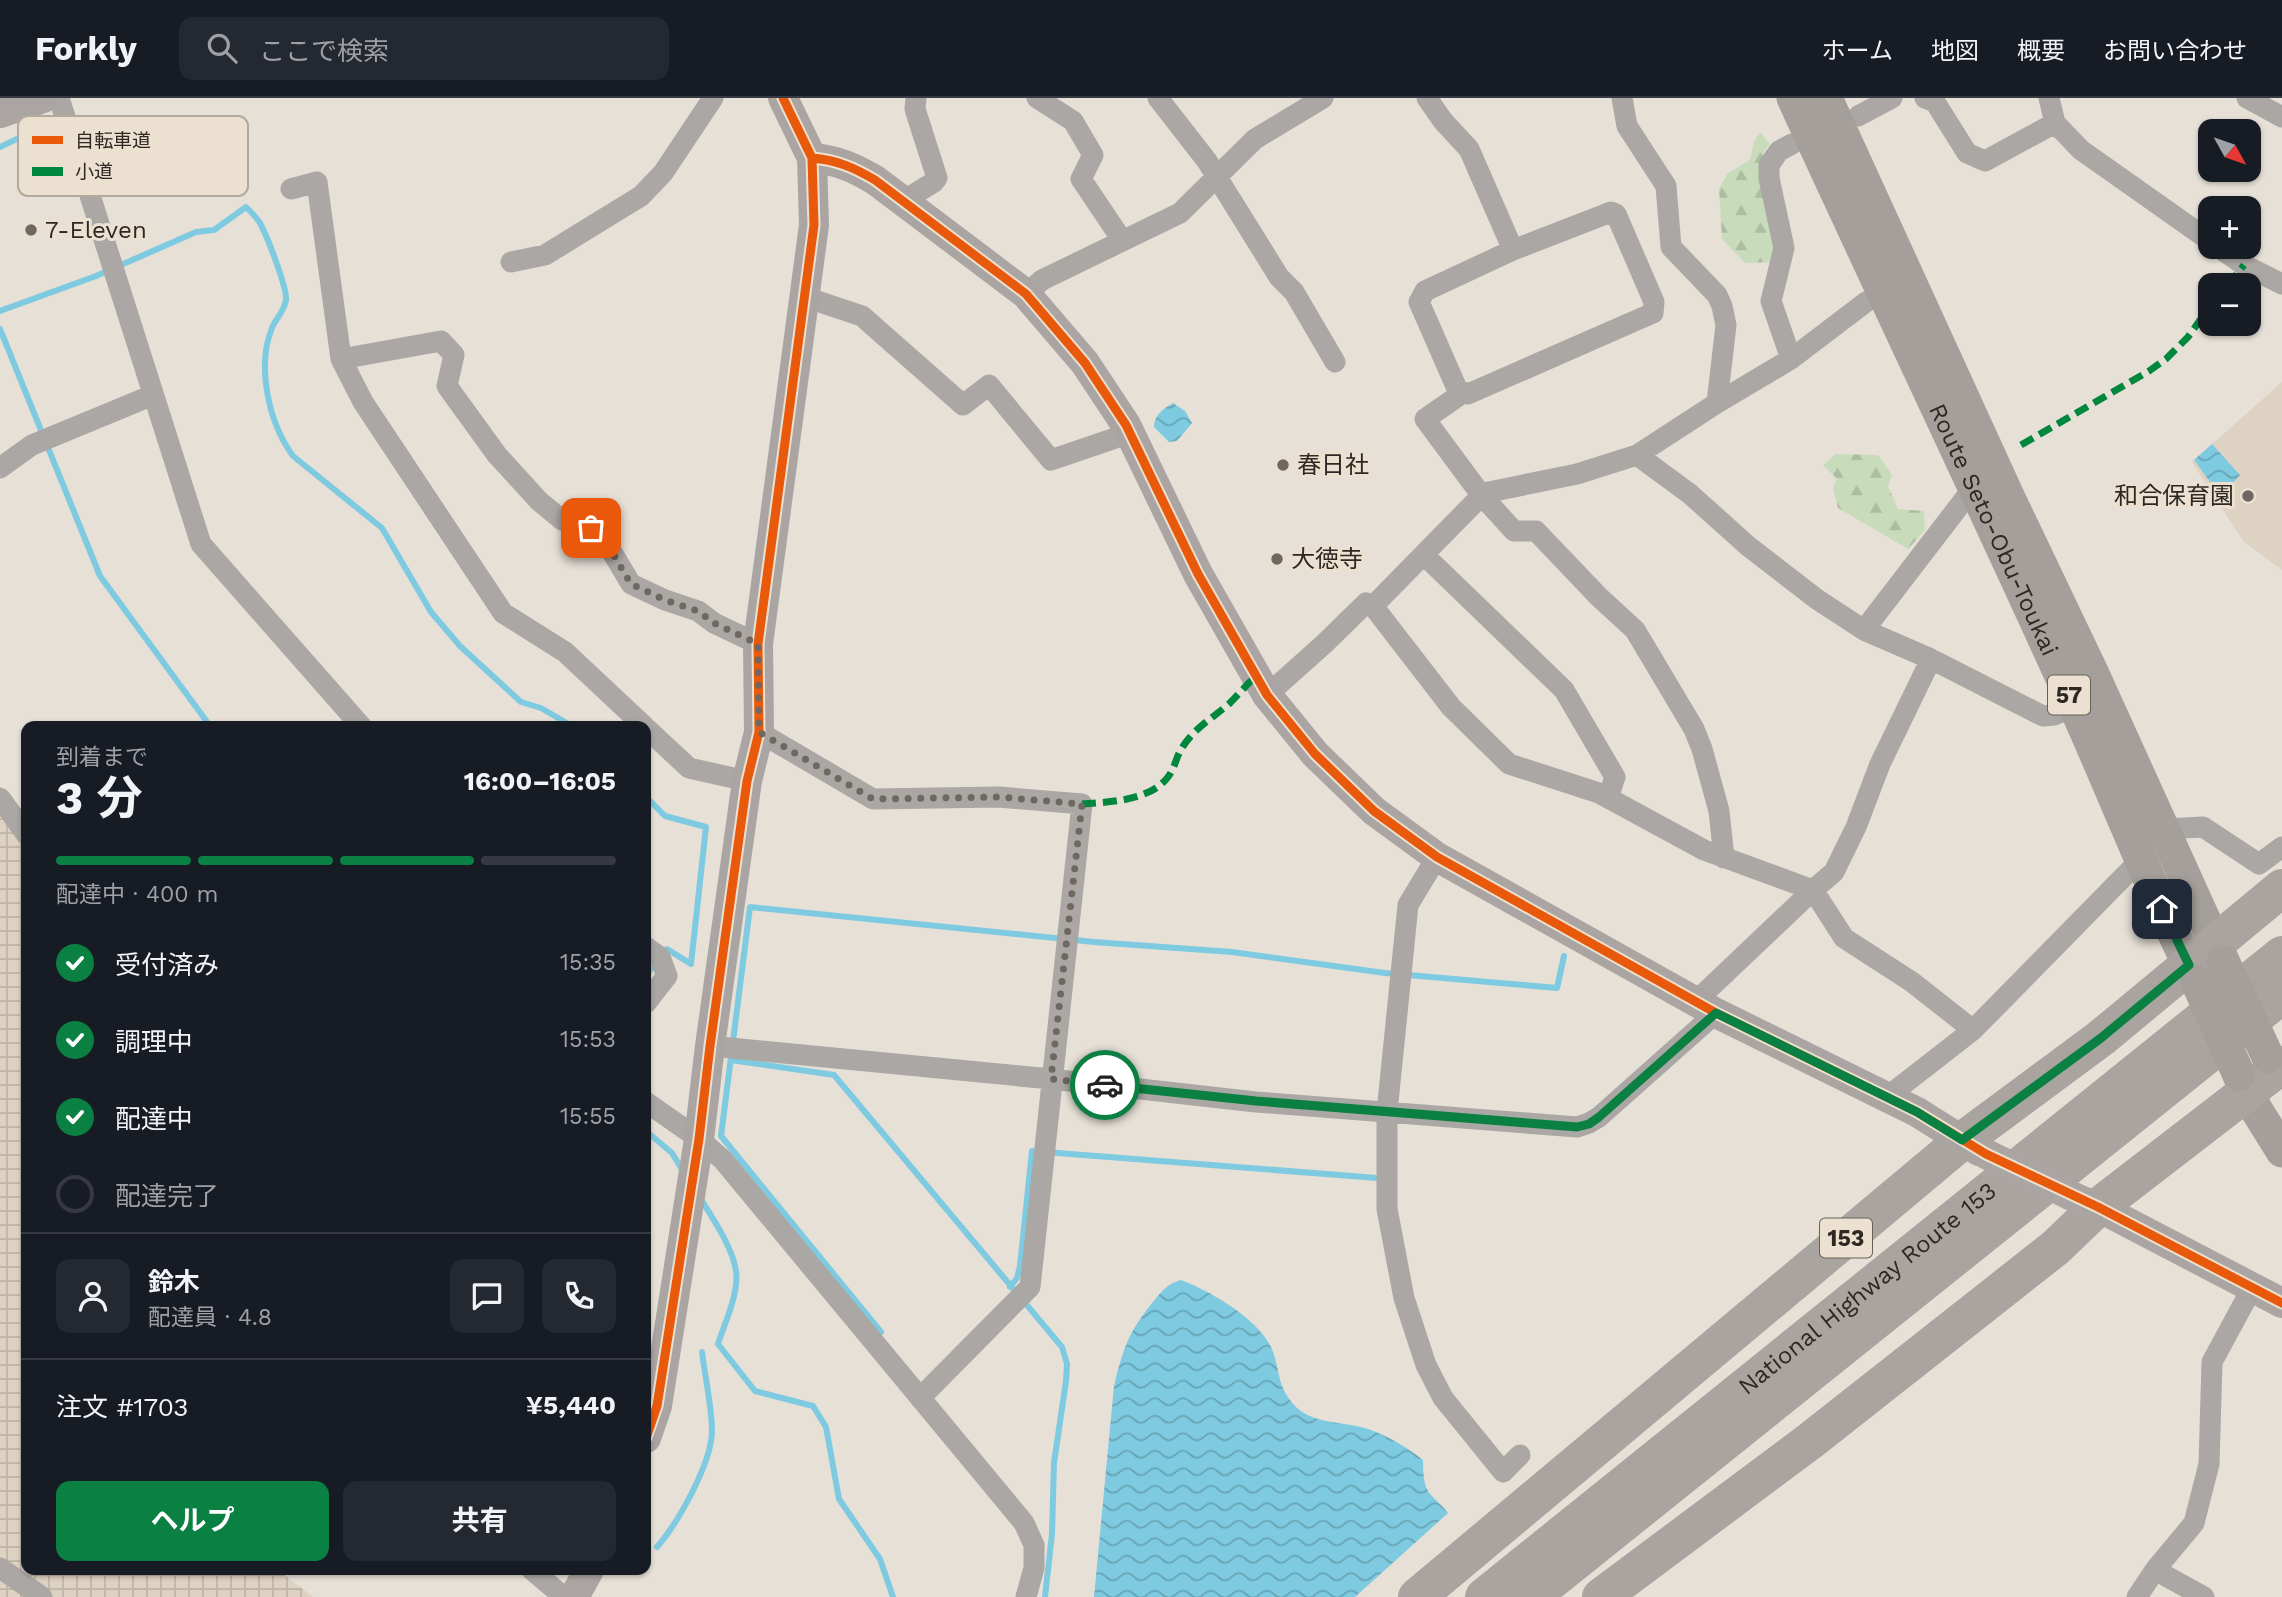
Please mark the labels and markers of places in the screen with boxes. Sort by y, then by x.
place label: 7-Eleven [45,216,147,244]
marker: 7-Eleven [23,222,39,238]
place label: 春日社 [1297,451,1369,479]
marker: 春日社 [1275,457,1291,473]
place label: 和合保育園 [2114,482,2234,510]
marker: 和合保育園 [2240,488,2256,504]
pin [561,498,621,558]
place label: 大徳寺 [1291,545,1363,573]
marker: 大徳寺 [1269,551,1285,567]
pin [2132,879,2192,939]

